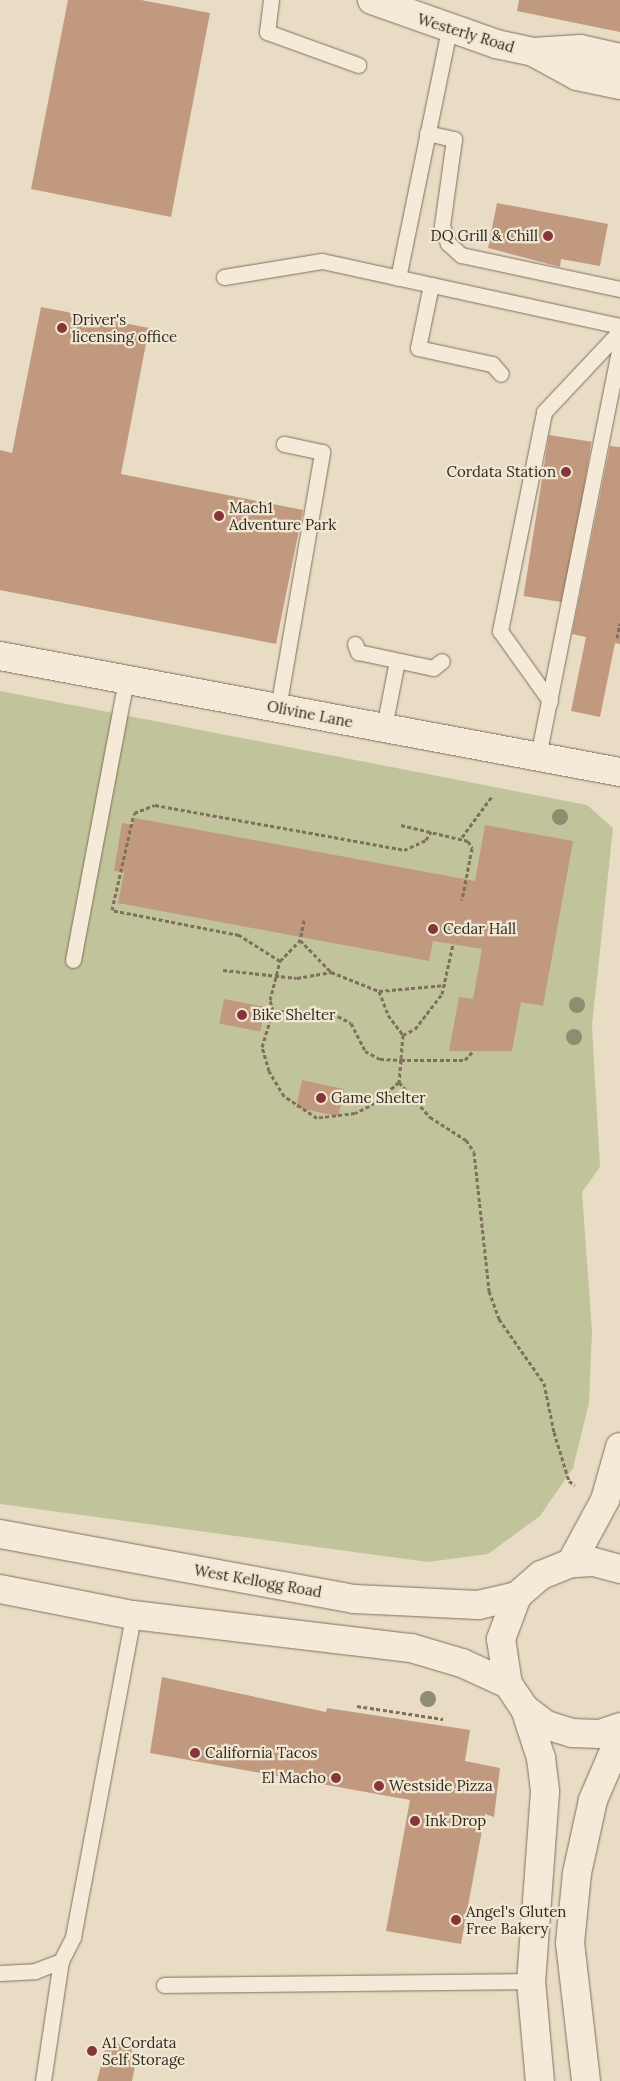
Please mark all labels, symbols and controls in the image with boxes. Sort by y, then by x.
street label: Westerly Road [415,10,517,56]
place label: DQ Grill & Chill [430,227,538,245]
marker: DQ Grill & Chill [542,230,554,242]
place label: Driver's licensing office [72,310,177,345]
marker: Driver's licensing office [56,322,68,334]
place label: Cordata Station [446,463,556,481]
marker: Cordata Station [560,466,572,478]
place label: Mach1 Adventure Park [229,498,336,533]
marker: Mach1 Adventure Park [213,510,225,522]
street label: Olivine Lane [266,697,354,731]
place label: Cedar Hall [443,920,516,938]
marker: Cedar Hall [427,923,439,935]
place label: Bike Shelter [252,1006,336,1024]
marker: Bike Shelter [236,1009,248,1021]
place label: Game Shelter [331,1089,426,1107]
marker: Game Shelter [315,1092,327,1104]
street label: West Kellogg Road [193,1561,323,1601]
place label: California Tacos [205,1744,317,1762]
marker: California Tacos [189,1747,201,1759]
place label: El Macho [261,1769,326,1787]
marker: El Macho [330,1772,342,1784]
place label: Westside Pizza [389,1777,493,1795]
marker: Westside Pizza [373,1780,385,1792]
place label: Ink Drop [425,1812,486,1830]
marker: Ink Drop [409,1815,421,1827]
place label: Angel's Gluten Free Bakery [466,1902,566,1937]
marker: Angel's Gluten Free Bakery [450,1914,462,1926]
place label: A1 Cordata Self Storage [102,2033,185,2068]
marker: A1 Cordata Self Storage [86,2045,98,2057]

